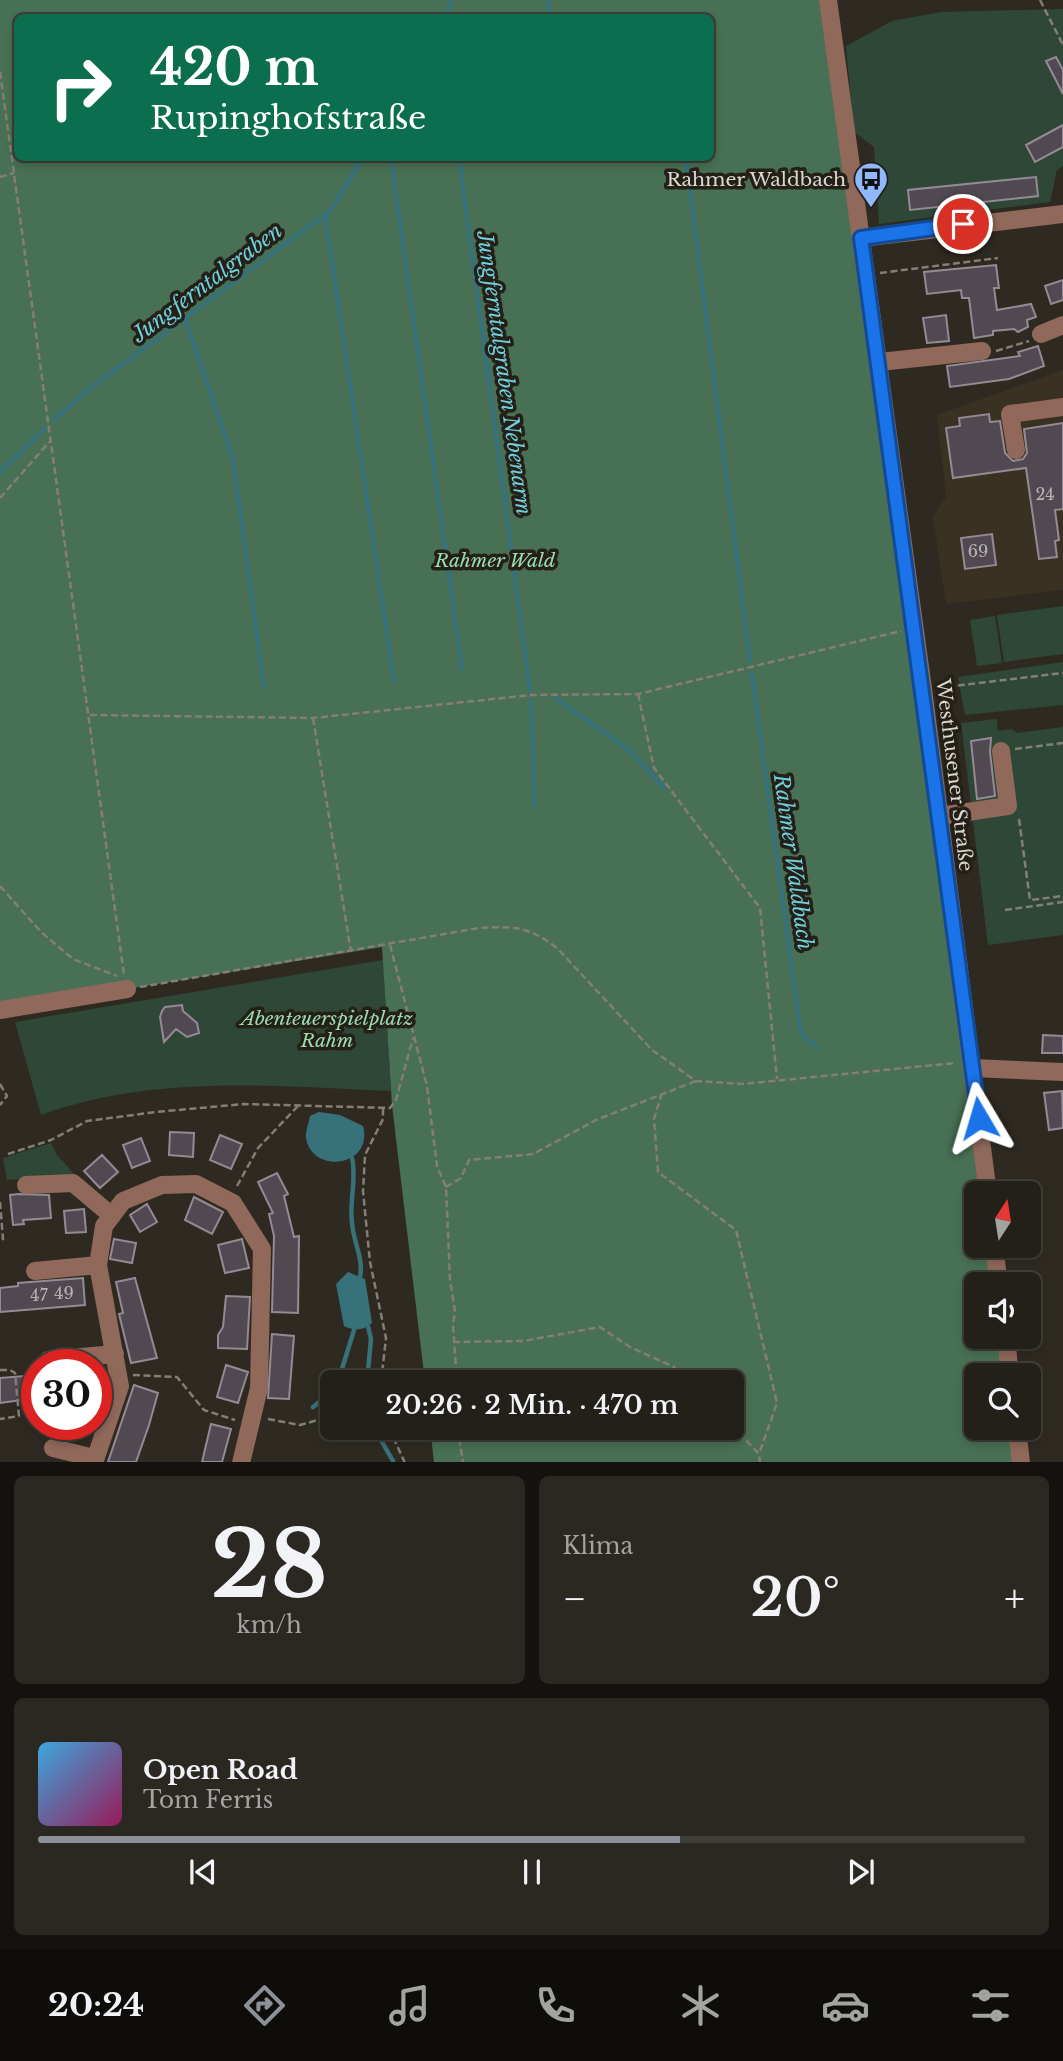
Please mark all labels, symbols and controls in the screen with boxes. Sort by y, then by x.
text: 420 m [150,37,319,98]
icon: right [35,42,126,133]
text: Rupinghofstraße [150,98,426,138]
bus stop icon: Rahmer Waldbach [852,160,890,209]
place label: Rahmer Waldbach [666,168,846,191]
pin [933,194,993,254]
icon: arrive [944,205,982,243]
water label: Jungferntalgraben [126,218,287,349]
water label: Jungferntalgraben Nebenarm [471,228,537,517]
house number: 24 [1035,484,1055,504]
house number: 69 [968,541,988,561]
park label: Rahmer Wald [434,549,556,572]
street label: Westhusener Straße [931,677,978,873]
water label: Rahmer Waldbach [768,771,818,952]
park label: Abenteuerspielplatz Rahm [238,1007,413,1052]
position arrow [942,1081,1016,1155]
north arrow [964,1181,1041,1258]
map controls [964,1181,1041,1440]
button: sound [964,1272,1041,1349]
house number: 49 [54,1283,74,1303]
house number: 47 [30,1285,49,1305]
speed limit sign: 30 [21,1349,112,1440]
button: search [964,1363,1041,1440]
text: 20:26 · 2 Min. · 470 m [386,1389,678,1421]
text: 28 [211,1509,328,1622]
text: Klima [563,1532,633,1560]
text: 20° [751,1566,840,1630]
text: − [563,1575,587,1622]
text: + [1004,1575,1025,1622]
text: km/h [237,1611,302,1639]
text: Open Road [143,1754,298,1786]
text: Tom Ferris [143,1786,273,1814]
icon: previous [184,1853,222,1891]
icon: pause [513,1853,551,1891]
icon: next [842,1853,880,1891]
icon: directions [240,1981,289,2030]
icon: music [385,1981,434,2030]
icon: phone [531,1981,580,2030]
icon: climate [676,1981,725,2030]
icon: car [821,1981,870,2030]
icon: filters [966,1981,1015,2030]
text: 20:24 [48,1985,144,2025]

